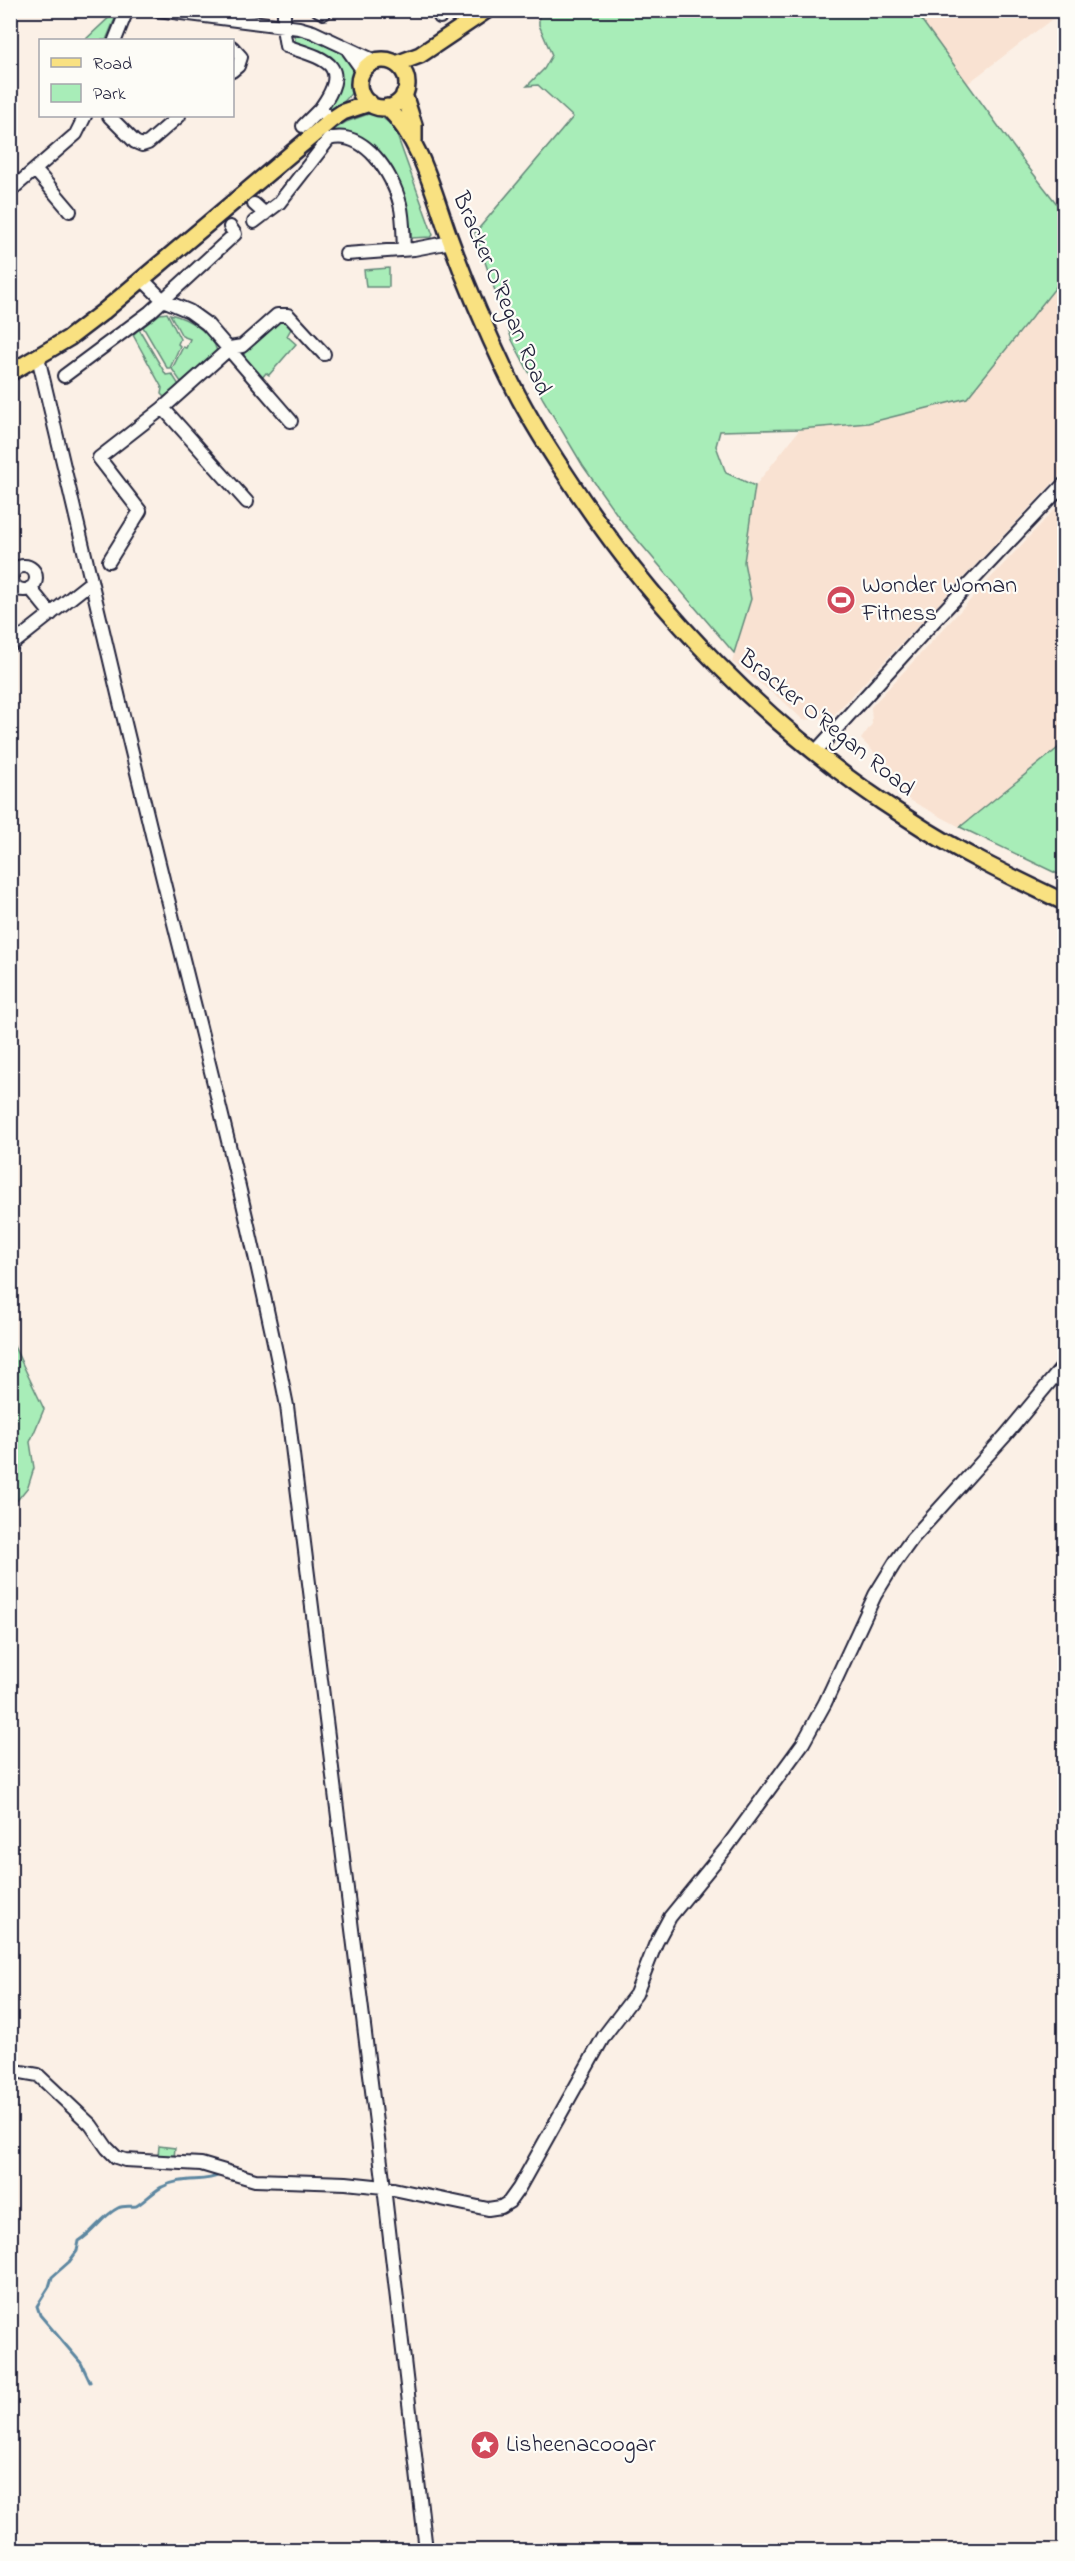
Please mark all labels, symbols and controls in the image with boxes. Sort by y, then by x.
legend [39,39,234,117]
text: Road [93,52,132,78]
text: Park [93,82,126,108]
street label: Bracker O'Regan Road [442,186,560,402]
place label: Wonder Woman Fitness [861,569,1017,632]
sports icon: Wonder Woman Fitness [825,584,857,616]
street label: Bracker O'Regan Road [730,641,922,807]
place label: Lisheenacoogar [506,2428,656,2463]
place icon: Lisheenacoogar [469,2429,501,2461]

